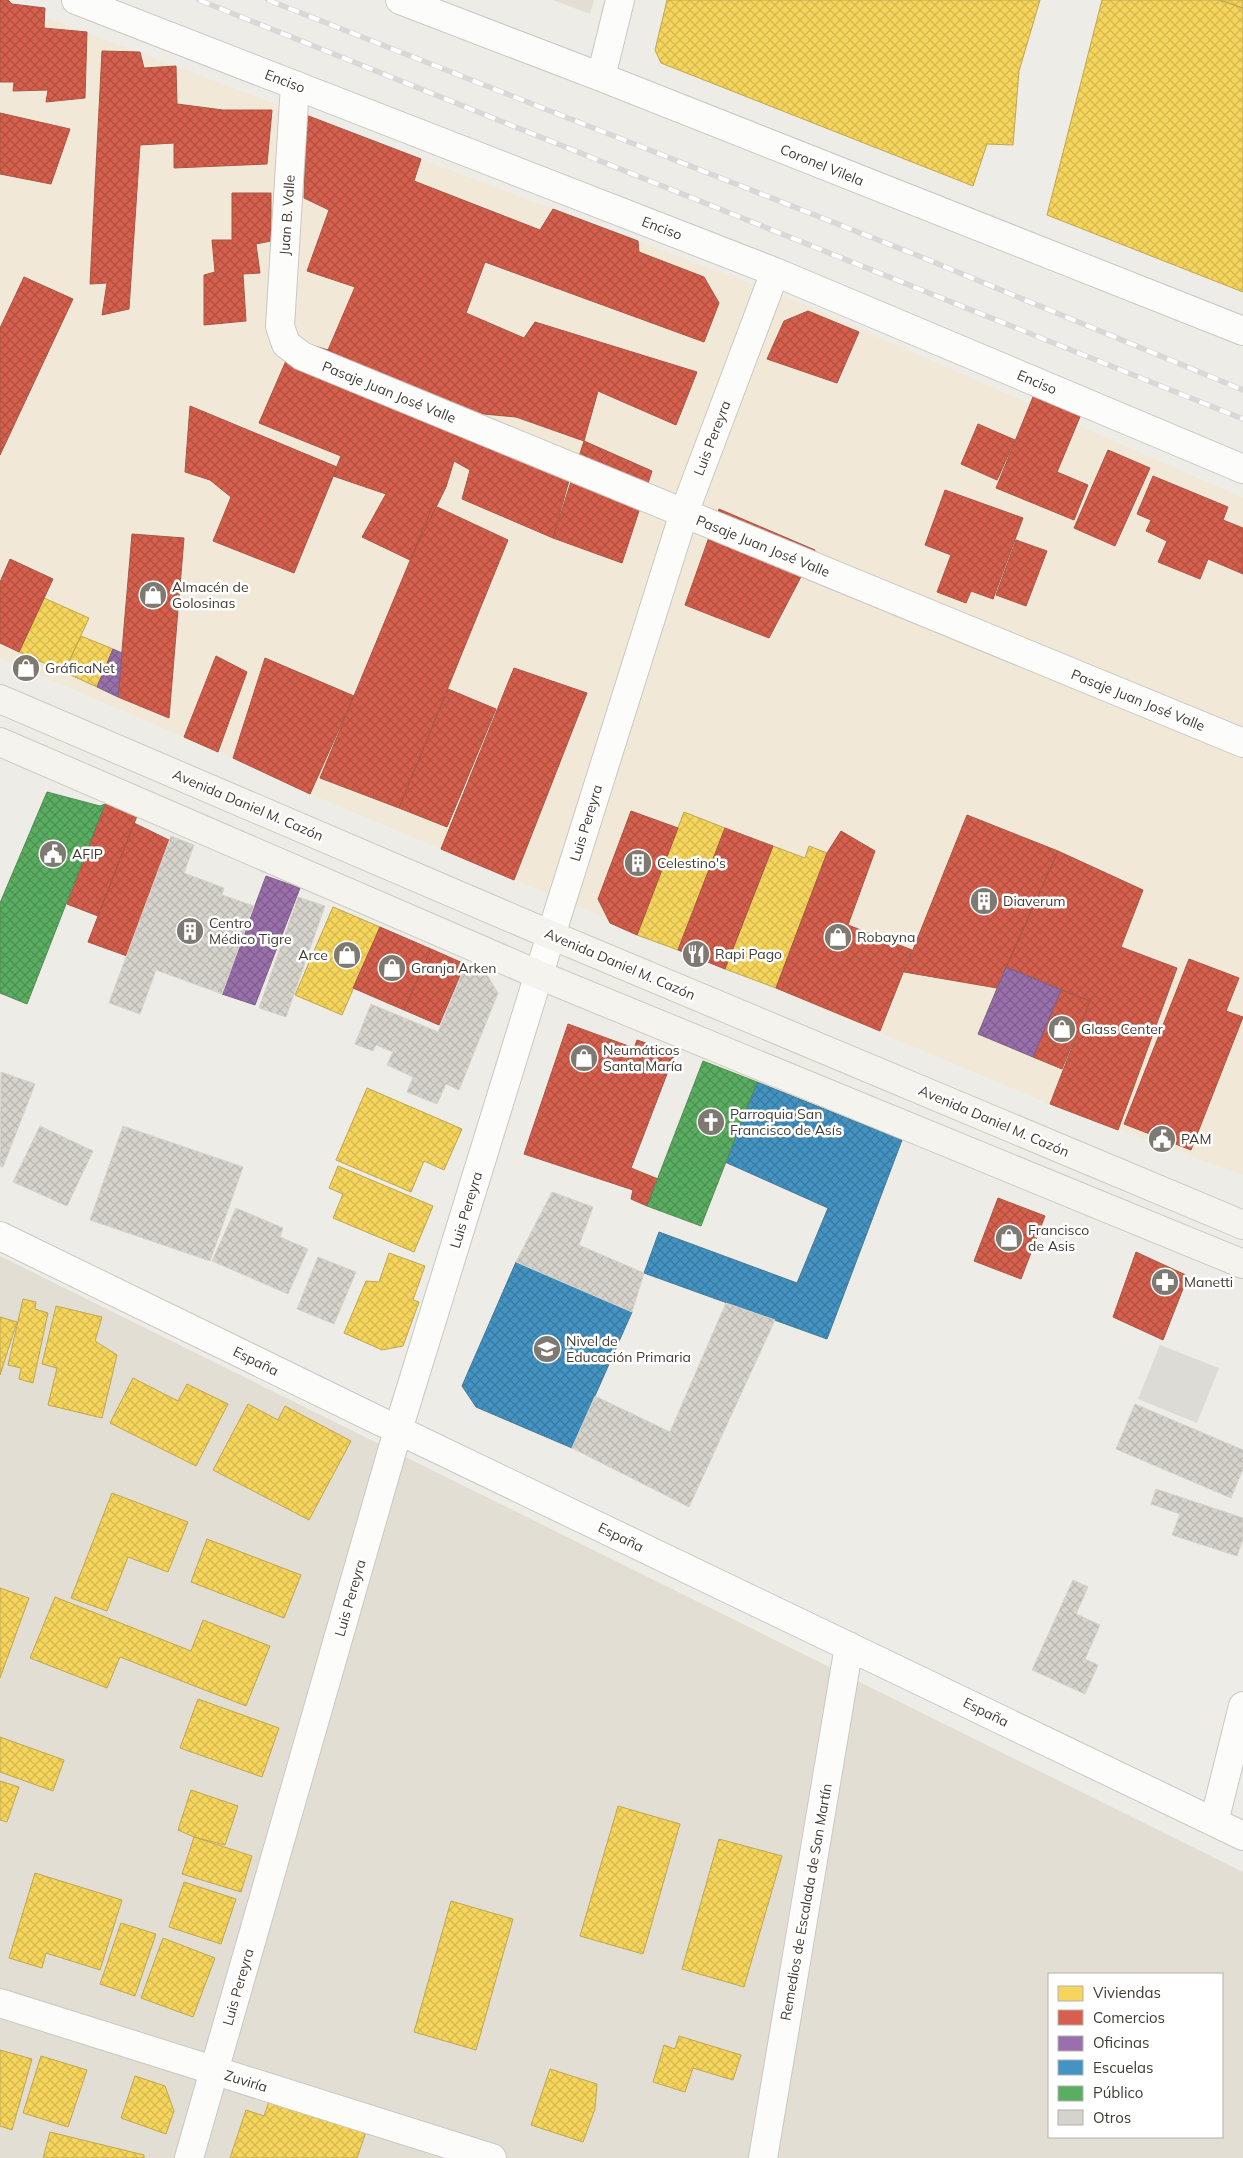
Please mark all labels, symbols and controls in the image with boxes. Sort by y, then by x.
street label: Enciso [262,65,308,97]
street label: Coronel Vilela [778,140,866,190]
street label: Juan B. Valle [275,174,299,256]
street label: Enciso [639,212,685,244]
street label: Pasaje Juan José Valle [320,357,458,427]
street label: Enciso [1014,366,1060,398]
street label: Luis Pereyra [689,398,735,478]
street label: Pasaje Juan José Valle [694,511,832,581]
place label: Almacén de Golosinas [172,578,249,612]
shop icon: Almacén de Golosinas [138,580,168,610]
shop icon: GráficaNet [11,653,41,683]
place label: GráficaNet [45,659,115,677]
street label: Pasaje Juan José Valle [1069,665,1207,735]
street label: Avenida Daniel M. Cazón [170,765,326,845]
street label: Luis Pereyra [566,782,606,864]
public building icon: AFIP [38,839,68,869]
place label: AFIP [72,845,103,863]
building icon: Celestino's [623,848,653,878]
place label: Celestino's [657,854,726,872]
building icon: Diaverum [969,886,999,916]
place label: Diaverum [1003,892,1066,910]
place label: Centro Médico Tigre [209,914,292,948]
building icon: Centro Médico Tigre [175,916,205,946]
shop icon: Robayna [823,922,853,952]
street label: Avenida Daniel M. Cazón [542,924,698,1004]
place label: Robayna [857,928,915,946]
restaurant icon: Rapi Pago [681,939,711,969]
shop icon: Arce [332,940,362,970]
place label: Rapi Pago [715,945,782,963]
place label: Arce [298,946,328,964]
shop icon: Granja Arken [377,953,407,983]
place label: Granja Arken [411,959,496,977]
shop icon: Glass Center [1047,1014,1077,1044]
place label: Glass Center [1081,1020,1164,1038]
place label: Neumáticos Santa María [603,1041,683,1075]
shop icon: Neumáticos Santa María [569,1043,599,1073]
street label: Avenida Daniel M. Cazón [916,1081,1072,1161]
place label: Parroquia San Francisco de Asís [730,1105,842,1139]
church icon: Parroquia San Francisco de Asís [696,1107,726,1137]
public building icon: PAM [1147,1124,1177,1154]
place label: PAM [1181,1130,1211,1148]
street label: Luis Pereyra [446,1169,486,1251]
place label: Francisco de Asis [1028,1221,1089,1255]
shop icon: Francisco de Asis [994,1223,1024,1253]
pharmacy icon: Manetti [1150,1267,1180,1297]
place label: Manetti [1184,1273,1233,1291]
place label: Nivel de Educación Primaria [566,1332,691,1366]
school or university icon: Nivel de Educación Primaria [532,1334,562,1364]
street label: España [230,1342,282,1380]
street label: España [595,1518,647,1556]
street label: Luis Pereyra [330,1557,370,1639]
street label: España [960,1693,1012,1731]
street label: Remedios de Escalada de San Martín [776,1782,836,2022]
street label: Luis Pereyra [218,1946,258,2028]
legend [1048,1973,1223,2138]
text: Viviendas [1093,1983,1161,2002]
text: Comercios [1093,2008,1165,2027]
text: Oficinas [1093,2033,1149,2052]
text: Escuelas [1093,2058,1153,2077]
street label: Zuviría [222,2066,270,2096]
text: Público [1093,2083,1143,2102]
text: Otros [1093,2108,1131,2127]

